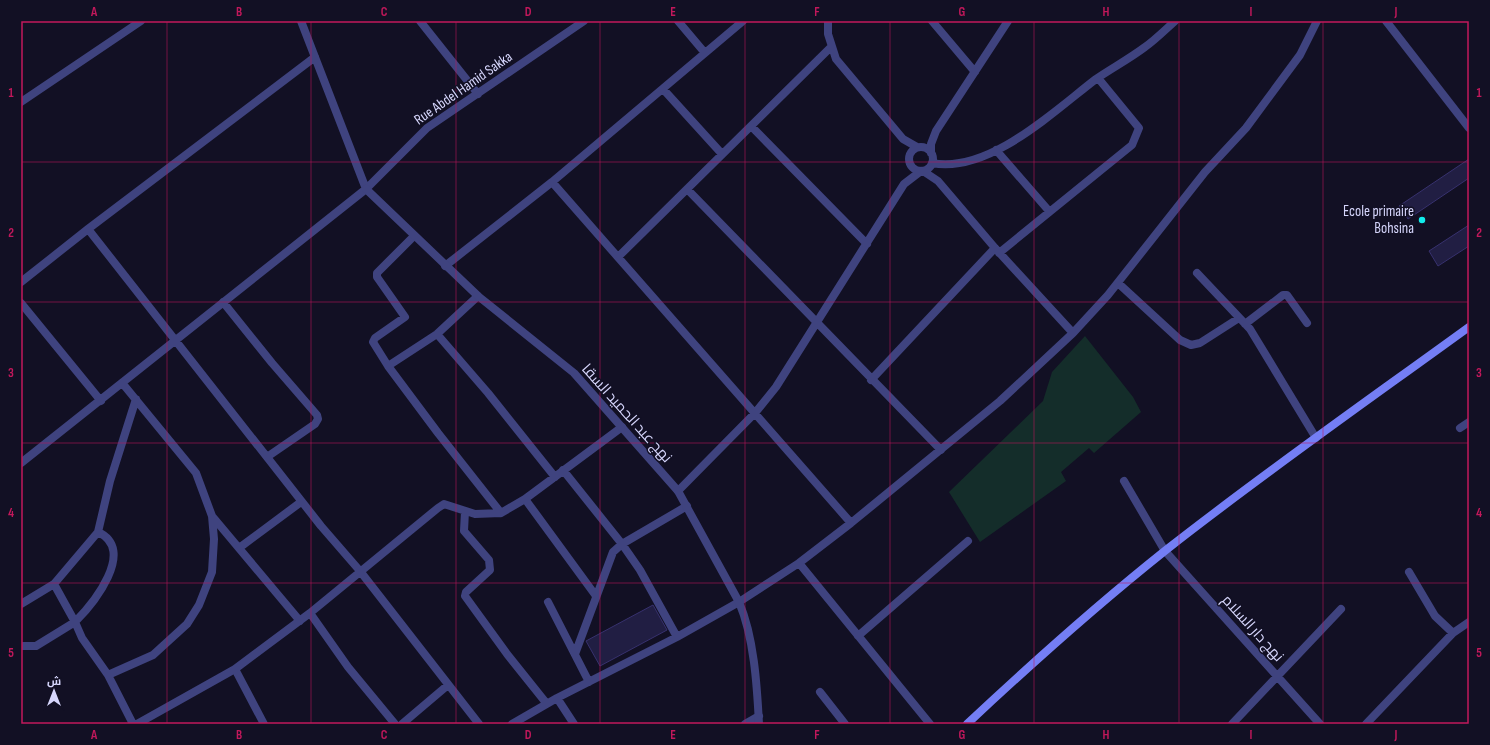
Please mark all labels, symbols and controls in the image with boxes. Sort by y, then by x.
text: A [90,4,98,20]
text: B [236,4,242,20]
text: C [381,4,388,20]
text: D [525,4,532,20]
text: E [670,4,676,20]
text: F [814,4,820,20]
text: G [959,4,966,20]
text: H [1103,4,1110,20]
text: I [1250,4,1253,20]
text: J [1394,4,1398,20]
street label: Rue Abdel Hamid Sakka [410,47,516,129]
text: 1 [8,85,14,101]
text: 1 [1476,85,1482,101]
place label: Ecole primaire Bohsina [1343,202,1414,238]
marker: Ecole primaire Bohsina [1417,215,1427,225]
text: 2 [8,225,14,241]
text: 2 [1476,225,1482,241]
street label: نهج عبد الحميد السقا [576,360,676,467]
text: 3 [8,365,14,381]
text: 3 [1476,365,1482,381]
text: 4 [8,505,14,521]
text: 4 [1476,505,1482,521]
street label: نهج دار السلام [1217,591,1288,667]
text: 5 [8,645,14,661]
text: 5 [1476,645,1482,661]
north arrow [34,671,74,711]
text: ش [47,675,61,688]
text: A [90,727,98,743]
text: B [236,727,242,743]
text: C [381,727,388,743]
text: D [525,727,532,743]
text: E [670,727,676,743]
text: F [814,727,820,743]
text: G [959,727,966,743]
text: H [1103,727,1110,743]
text: I [1250,727,1253,743]
text: J [1394,727,1398,743]

